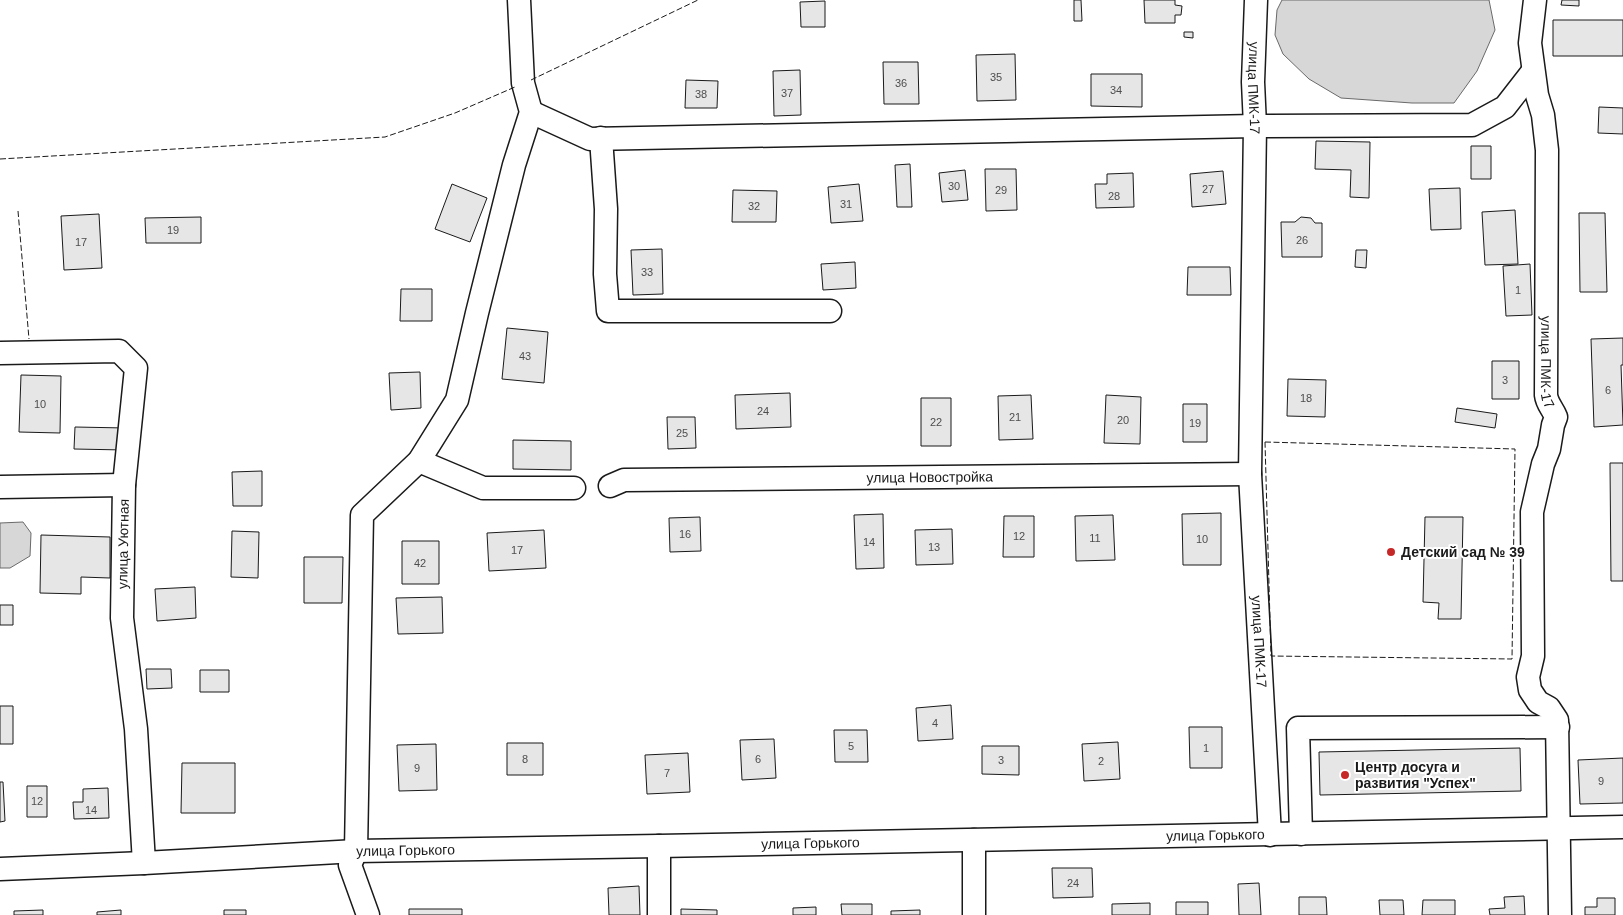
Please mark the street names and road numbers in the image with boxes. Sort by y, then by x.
street label: улица ПМК-17 [1245,41,1263,135]
street label: улица ПМК-17 [1538,316,1558,411]
street label: улица Новостройка [866,468,993,486]
street label: улица Уютная [114,499,132,589]
street label: улица ПМК-17 [1249,595,1270,688]
street label: улица Горького [1166,826,1265,844]
street label: улица Горького [761,834,860,852]
street label: улица Горького [356,841,455,859]

